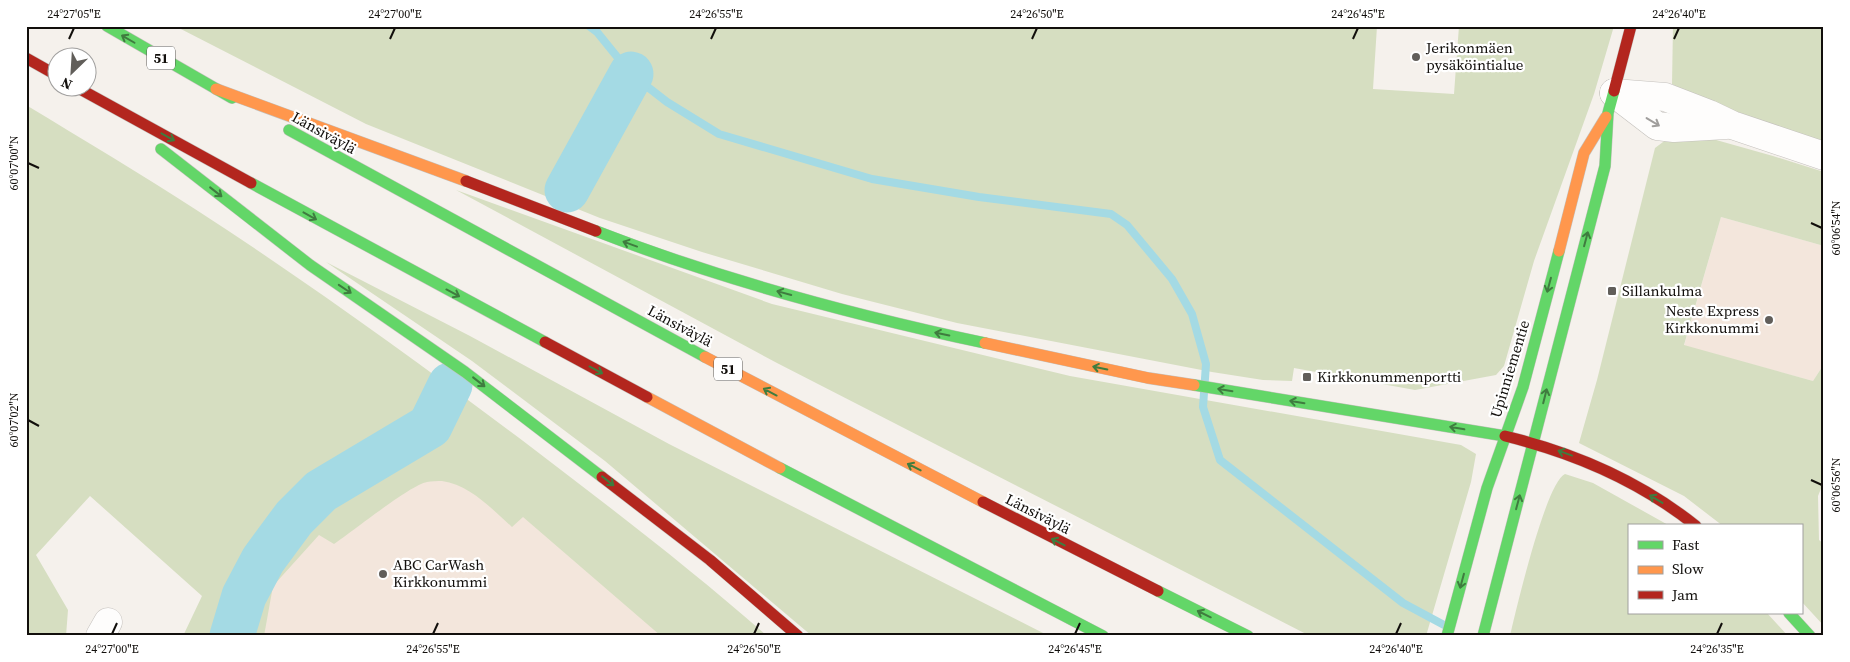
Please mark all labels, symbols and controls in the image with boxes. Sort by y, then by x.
text: 24°27'05"E [47,6,101,22]
text: 24°27'00"E [368,6,422,22]
text: 24°26'55"E [689,6,743,22]
text: 24°26'50"E [1010,6,1064,22]
text: 24°26'45"E [1331,6,1385,22]
text: 24°26'40"E [1652,6,1706,22]
one-way arrow [122,33,136,43]
place label: Jerikonmäen pysäköintialue [1425,37,1524,75]
road number: 51 [147,46,175,70]
north arrow [48,48,98,98]
marker: Jerikonmäen pysäköintialue [1410,51,1422,63]
text: N [58,73,75,95]
street label: Länsiväylä [288,106,360,159]
one-way arrow [1646,117,1660,127]
one-way arrow [160,133,174,143]
text: 60°07'00"N [6,135,22,191]
one-way arrow [209,186,222,197]
text: 60°06'54"N [1828,200,1844,256]
one-way arrow [303,211,317,221]
one-way arrow [1582,231,1591,247]
one-way arrow [622,239,638,248]
one-way arrow [1544,276,1554,292]
place label: Sillankulma [1622,280,1703,301]
one-way arrow [338,284,352,295]
marker: Sillankulma [1606,285,1618,297]
one-way arrow [777,288,793,298]
one-way arrow [445,289,460,298]
street label: Länsiväylä [644,300,717,352]
place label: Neste Express Kirkkonummi [1665,300,1759,338]
marker: Neste Express Kirkkonummi [1763,314,1775,326]
street label: Upinniementie [1485,317,1534,420]
one-way arrow [934,329,950,338]
road number: 51 [714,358,742,380]
one-way arrow [1093,363,1109,372]
one-way arrow [589,365,604,375]
place label: Kirkkonummenportti [1317,366,1461,387]
marker: Kirkkonummenportti [1301,371,1313,383]
one-way arrow [472,377,486,387]
one-way arrow [1217,385,1233,395]
one-way arrow [763,387,778,396]
one-way arrow [1541,389,1551,405]
text: 60°07'02"N [6,392,22,448]
one-way arrow [1289,396,1305,406]
one-way arrow [1449,422,1465,432]
one-way arrow [1558,448,1573,457]
text: 60°06'56"N [1828,457,1844,513]
one-way arrow [907,462,922,471]
one-way arrow [601,476,615,486]
street label: Länsiväylä [1002,488,1075,539]
one-way arrow [1649,493,1663,504]
one-way arrow [1514,494,1523,510]
legend [1628,524,1802,614]
text: Fast [1672,534,1699,555]
one-way arrow [1051,537,1066,547]
place label: ABC CarWash Kirkkonummi [393,554,487,592]
text: Slow [1672,558,1704,579]
marker: ABC CarWash Kirkkonummi [377,568,389,580]
one-way arrow [1456,572,1466,588]
text: Jam [1671,584,1699,605]
one-way arrow [1197,609,1212,618]
text: 24°27'00"E [85,641,139,657]
text: 24°26'55"E [406,641,460,657]
text: 24°26'50"E [727,641,781,657]
text: 24°26'45"E [1048,641,1102,657]
text: 24°26'40"E [1369,641,1423,657]
text: 24°26'35"E [1690,641,1744,657]

